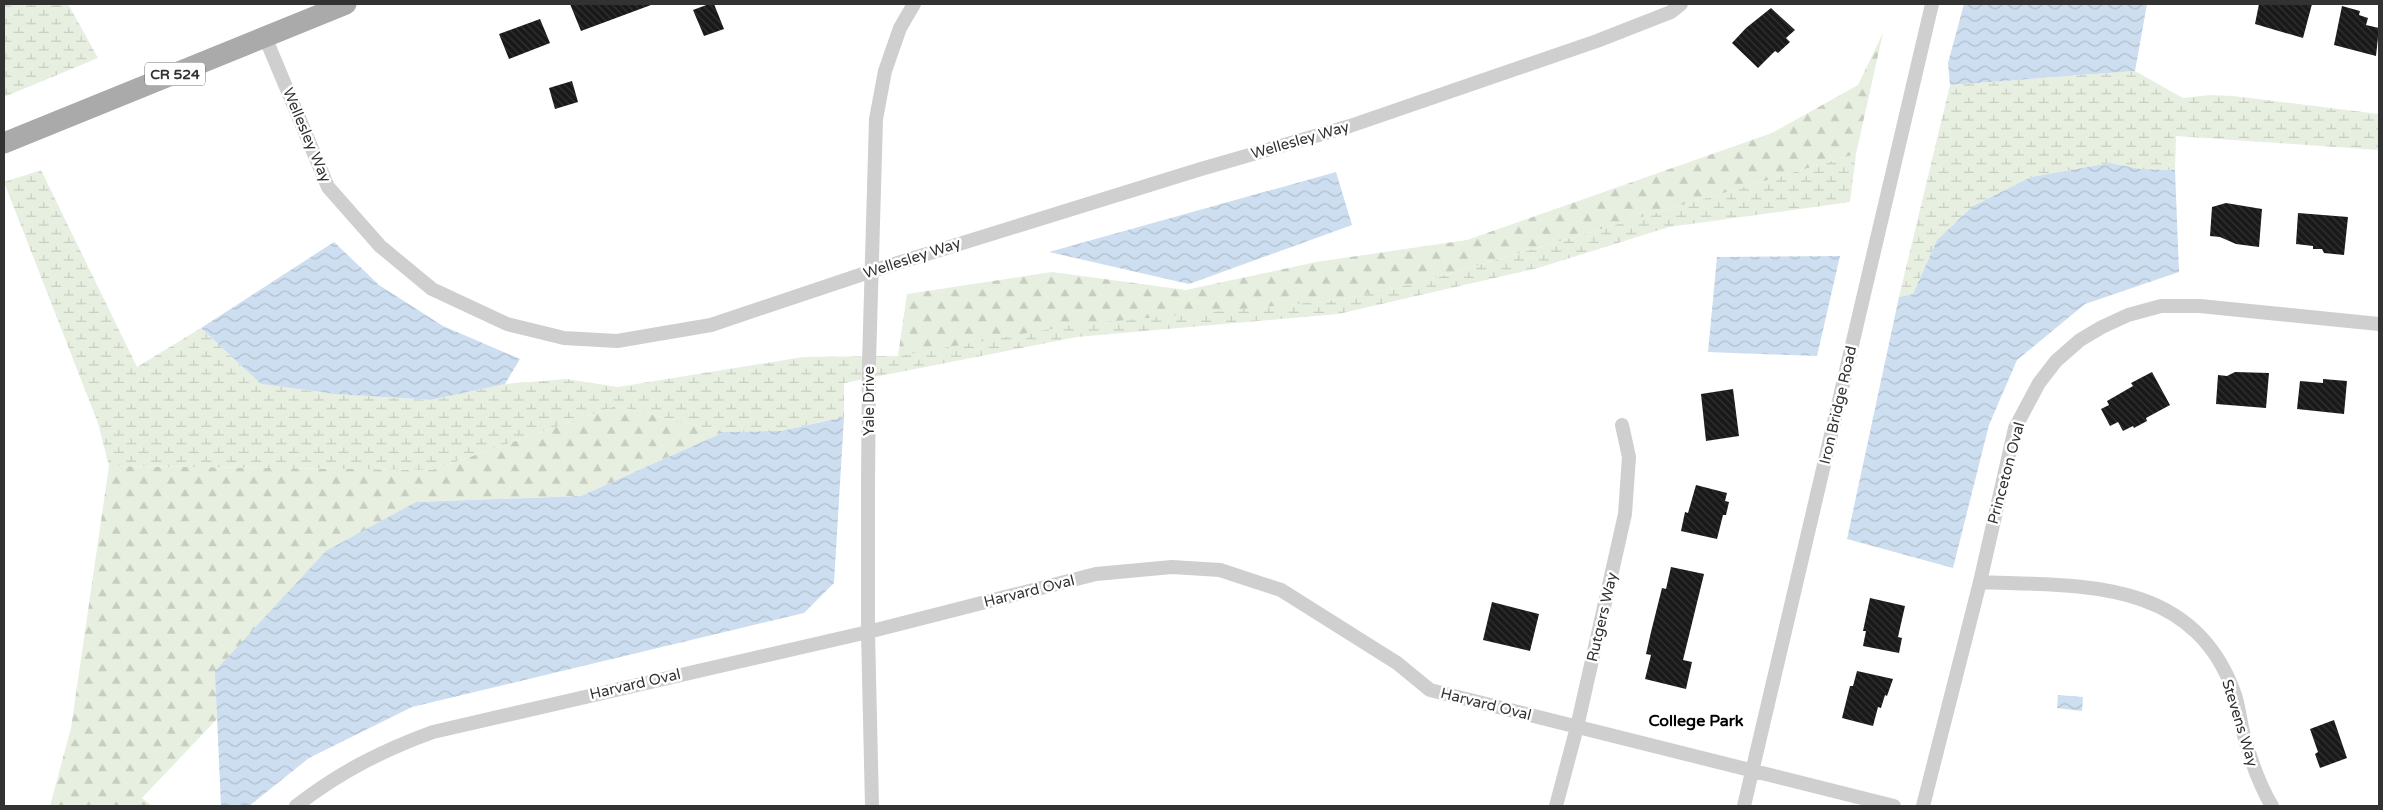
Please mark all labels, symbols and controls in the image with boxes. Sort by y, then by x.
road number: CR 524 [145,62,205,86]
street label: Wellesley Way [279,85,335,185]
street label: Wellesley Way [1249,117,1351,163]
street label: Wellesley Way [861,234,963,282]
street label: Iron Bridge Road [1816,344,1860,466]
street label: Yale Drive [860,366,878,436]
street label: Princeton Oval [1984,420,2028,526]
street label: Harvard Oval [982,571,1076,611]
street label: Rutgers Way [1583,571,1621,663]
street label: Harvard Oval [588,665,682,703]
street label: Stevens Way [2218,677,2262,769]
street label: Harvard Oval [1439,684,1533,724]
district label: College Park [1648,711,1744,731]

